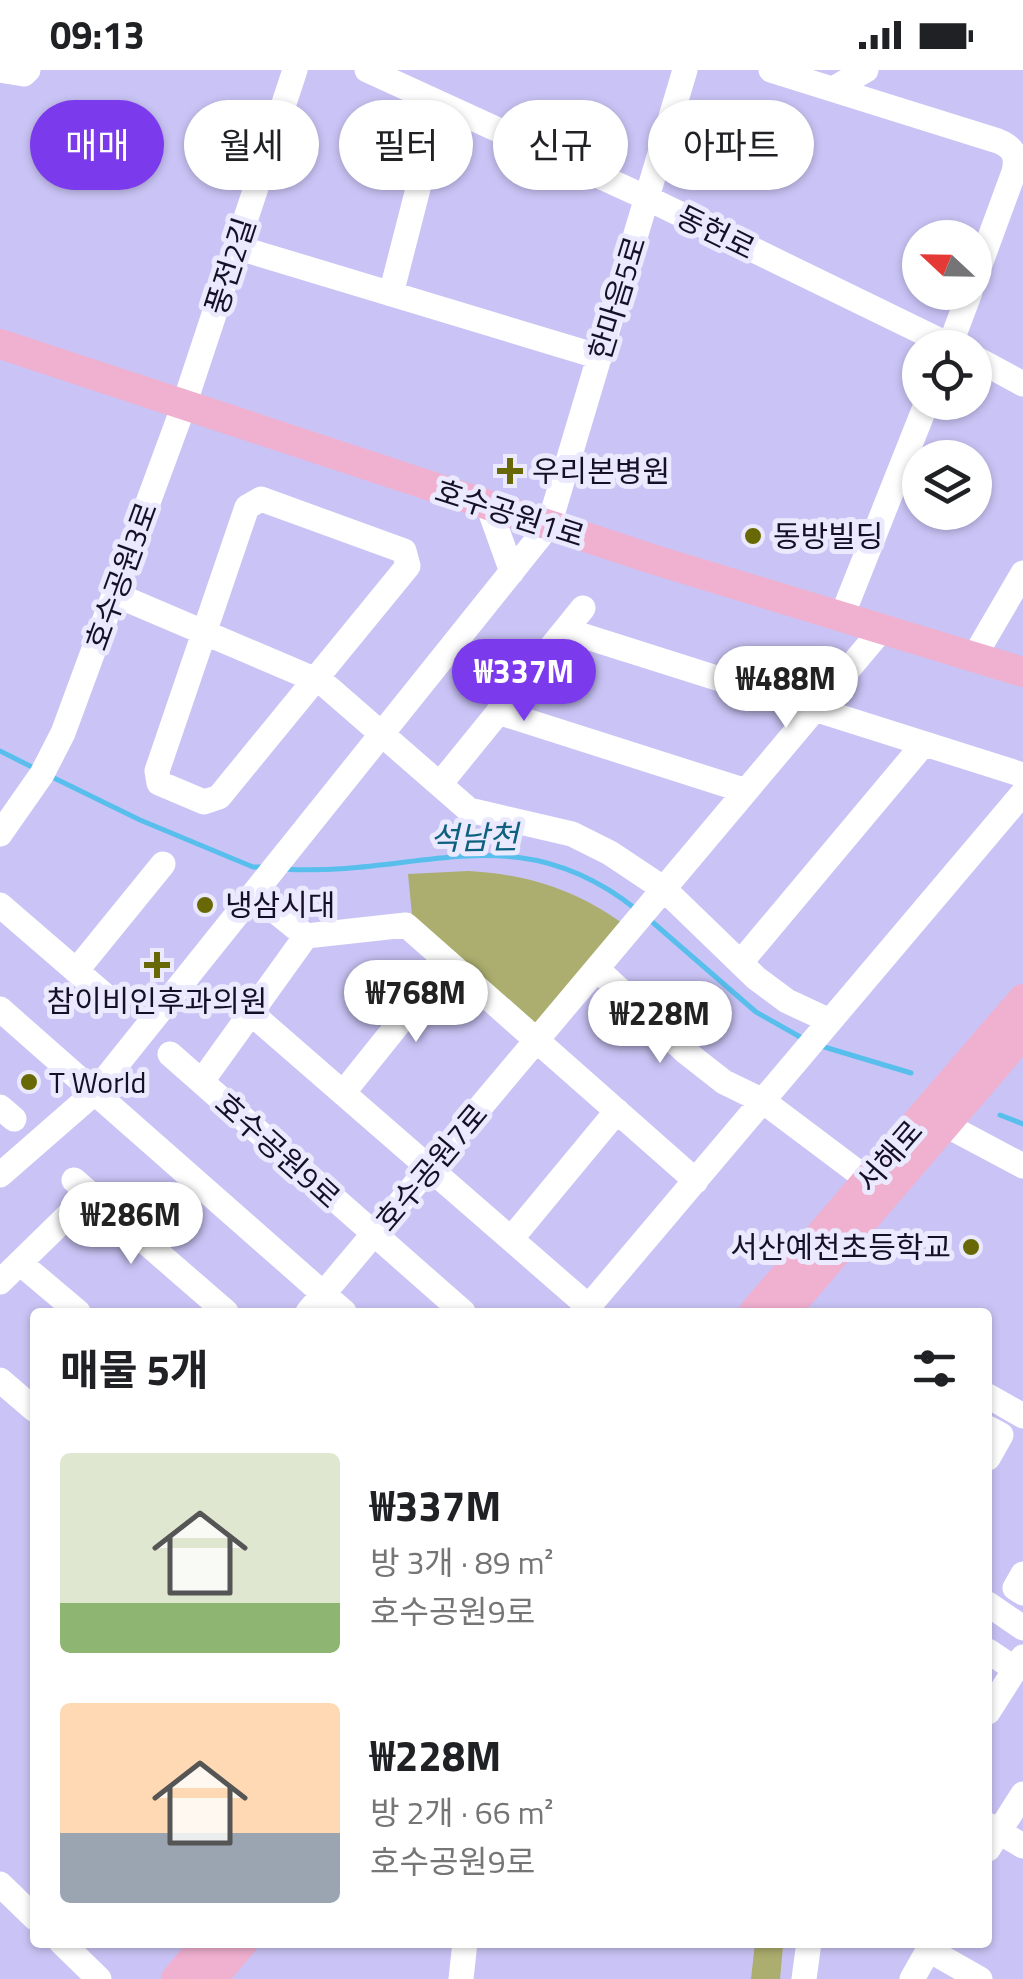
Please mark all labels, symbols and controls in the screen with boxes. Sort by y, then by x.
text: 09:13 [50,6,145,64]
chip: 매매 [30,100,164,190]
chip: 월세 [184,100,319,190]
chip: 필터 [339,100,473,190]
chip: 신규 [493,100,628,190]
chip: 아파트 [648,100,814,190]
street label: 동헌로 [669,193,763,271]
street label: 풍전2길 [193,212,267,320]
north arrow [902,220,992,310]
map controls [902,220,992,530]
street label: 한마음5로 [576,230,658,366]
button: locate [902,330,992,420]
button: layers [902,440,992,530]
place label: 우리본병원 [532,448,670,494]
marker: 우리본병원 [497,458,523,484]
street label: 호수공원1로 [429,467,591,559]
street label: 호수공원3로 [73,495,169,657]
place label: 동방빌딩 [773,513,883,559]
marker: 동방빌딩 [742,525,764,547]
pin: ₩337M [454,639,594,724]
pin: ₩488M [716,646,856,731]
text: ₩337M [474,647,574,695]
text: ₩488M [736,654,836,702]
water label: 석남천 [429,812,522,862]
place label: 냉삼시대 [225,882,335,928]
marker: 냉삼시대 [194,894,216,916]
marker: 참이비인후과의원 [144,952,170,978]
pin: ₩768M [346,960,486,1045]
text: ₩768M [366,968,466,1016]
place label: 참이비인후과의원 [47,978,267,1024]
pin: ₩228M [590,981,730,1066]
text: ₩228M [610,989,710,1037]
place label: T World [49,1059,146,1105]
marker: T World [18,1071,40,1093]
street label: 호수공원9로 [205,1081,351,1219]
street label: 호수공원7로 [364,1093,498,1241]
street label: 서해로 [844,1110,934,1202]
pin: ₩286M [61,1182,201,1267]
text: ₩286M [81,1190,181,1238]
place label: 서산예천초등학교 [730,1224,951,1270]
marker: 서산예천초등학교 [960,1236,982,1258]
text: 매물 5개 [60,1337,209,1401]
icon: filters [907,1341,962,1396]
text: ₩337M [370,1473,501,1537]
icon: home [140,1493,260,1613]
text: 방 3개 · 89 m² [370,1538,553,1586]
text: 호수공원9로 [370,1587,535,1635]
text: ₩228M [370,1723,501,1787]
icon: home [140,1743,260,1863]
text: 방 2개 · 66 m² [370,1788,553,1836]
text: 호수공원9로 [370,1837,535,1885]

